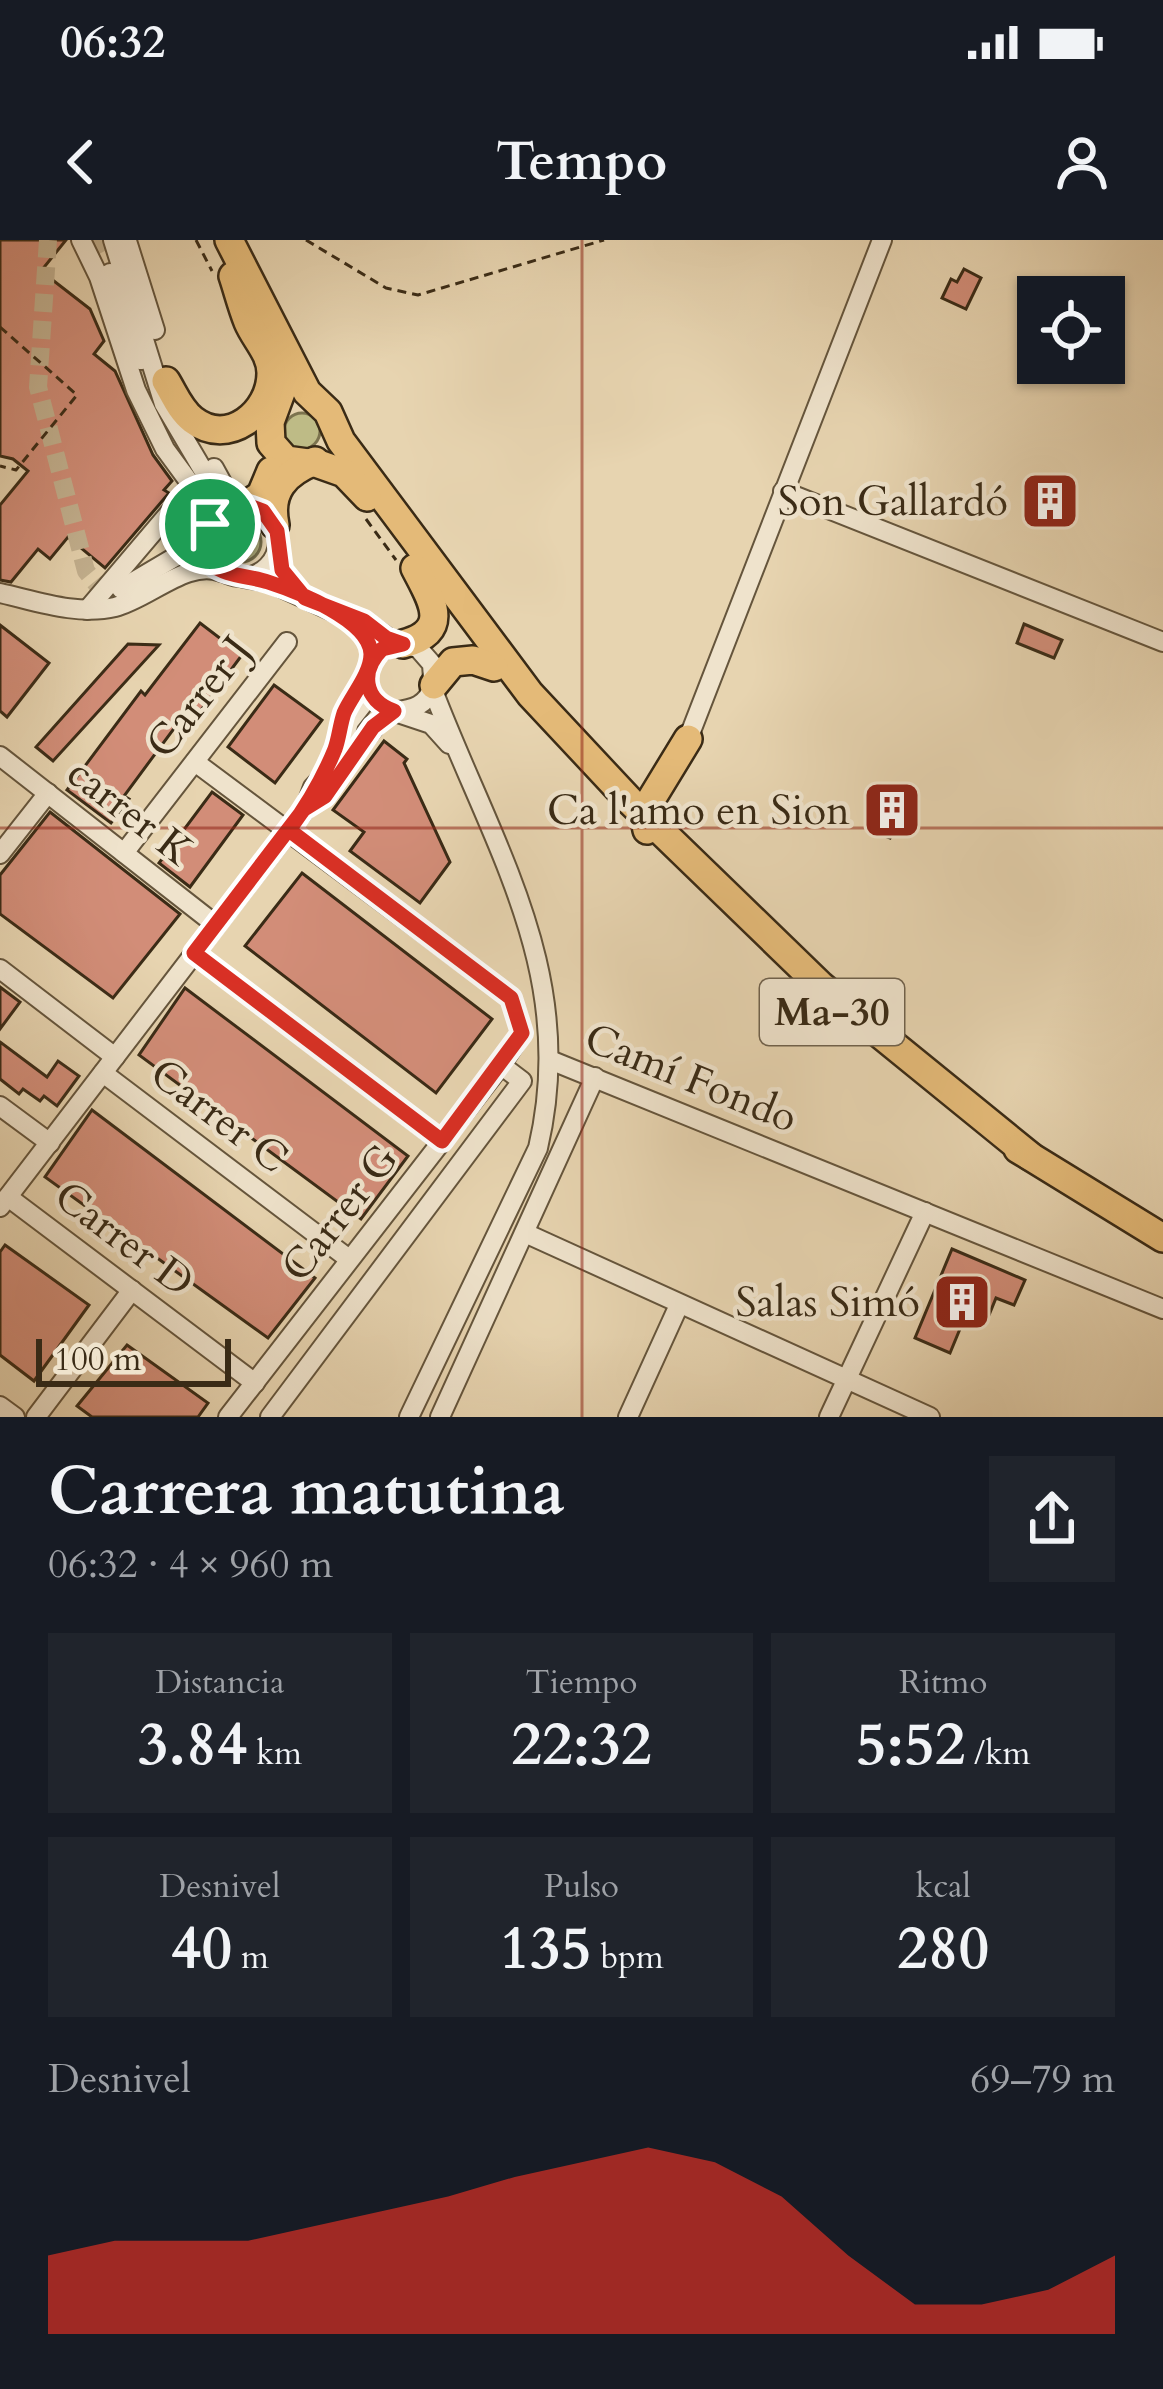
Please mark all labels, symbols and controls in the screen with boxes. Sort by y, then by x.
text: 06:32 [60,12,165,73]
text: Tempo [496,126,667,199]
icon: back [48,129,114,195]
icon: person [1049,129,1115,195]
map controls [1017,276,1125,384]
button: locate [1017,276,1125,384]
building icon: Son Gallardó [1019,470,1081,532]
pin [159,473,261,575]
place label: Son Gallardó [778,473,1008,530]
icon: arrive [177,491,243,557]
street label: Carrer J [133,624,265,770]
street label: carrer K [55,745,205,880]
building icon: Ca l'amo en Sion [861,779,923,841]
place label: Ca l'amo en Sion [547,782,850,839]
road number: Ma-30 [760,979,904,1045]
street label: Camí Fondo [576,1010,806,1146]
street label: Carrer C [138,1045,300,1187]
street label: Carrer G [268,1132,412,1294]
street label: Carrer D [43,1168,205,1310]
building icon: Salas Simó [931,1271,993,1333]
place label: Salas Simó [736,1274,920,1331]
scale bar [36,1333,231,1386]
text: 100 m [54,1337,141,1382]
text: Carrera matutina [48,1448,565,1537]
button: share [989,1456,1115,1582]
text: 06:32 · 4 × 960 m [48,1538,333,1591]
text: Distancia [155,1660,284,1705]
text: Tiempo [526,1660,637,1705]
text: Ritmo [899,1660,987,1705]
text: 3.84 [138,1705,247,1786]
text: 22:32 [511,1705,652,1786]
text: 5:52 [856,1705,965,1786]
text: km [247,1731,302,1776]
text: /km [965,1731,1031,1776]
text: Desnivel [159,1864,280,1909]
text: Pulso [544,1864,619,1909]
text: kcal [915,1864,971,1909]
text: 40 [171,1909,232,1990]
text: 135 [499,1909,592,1990]
text: 280 [897,1909,989,1990]
text: m [232,1935,269,1980]
text: bpm [592,1935,664,1980]
text: Desnivel [48,2053,191,2106]
text: 69–79 m [970,2053,1115,2106]

